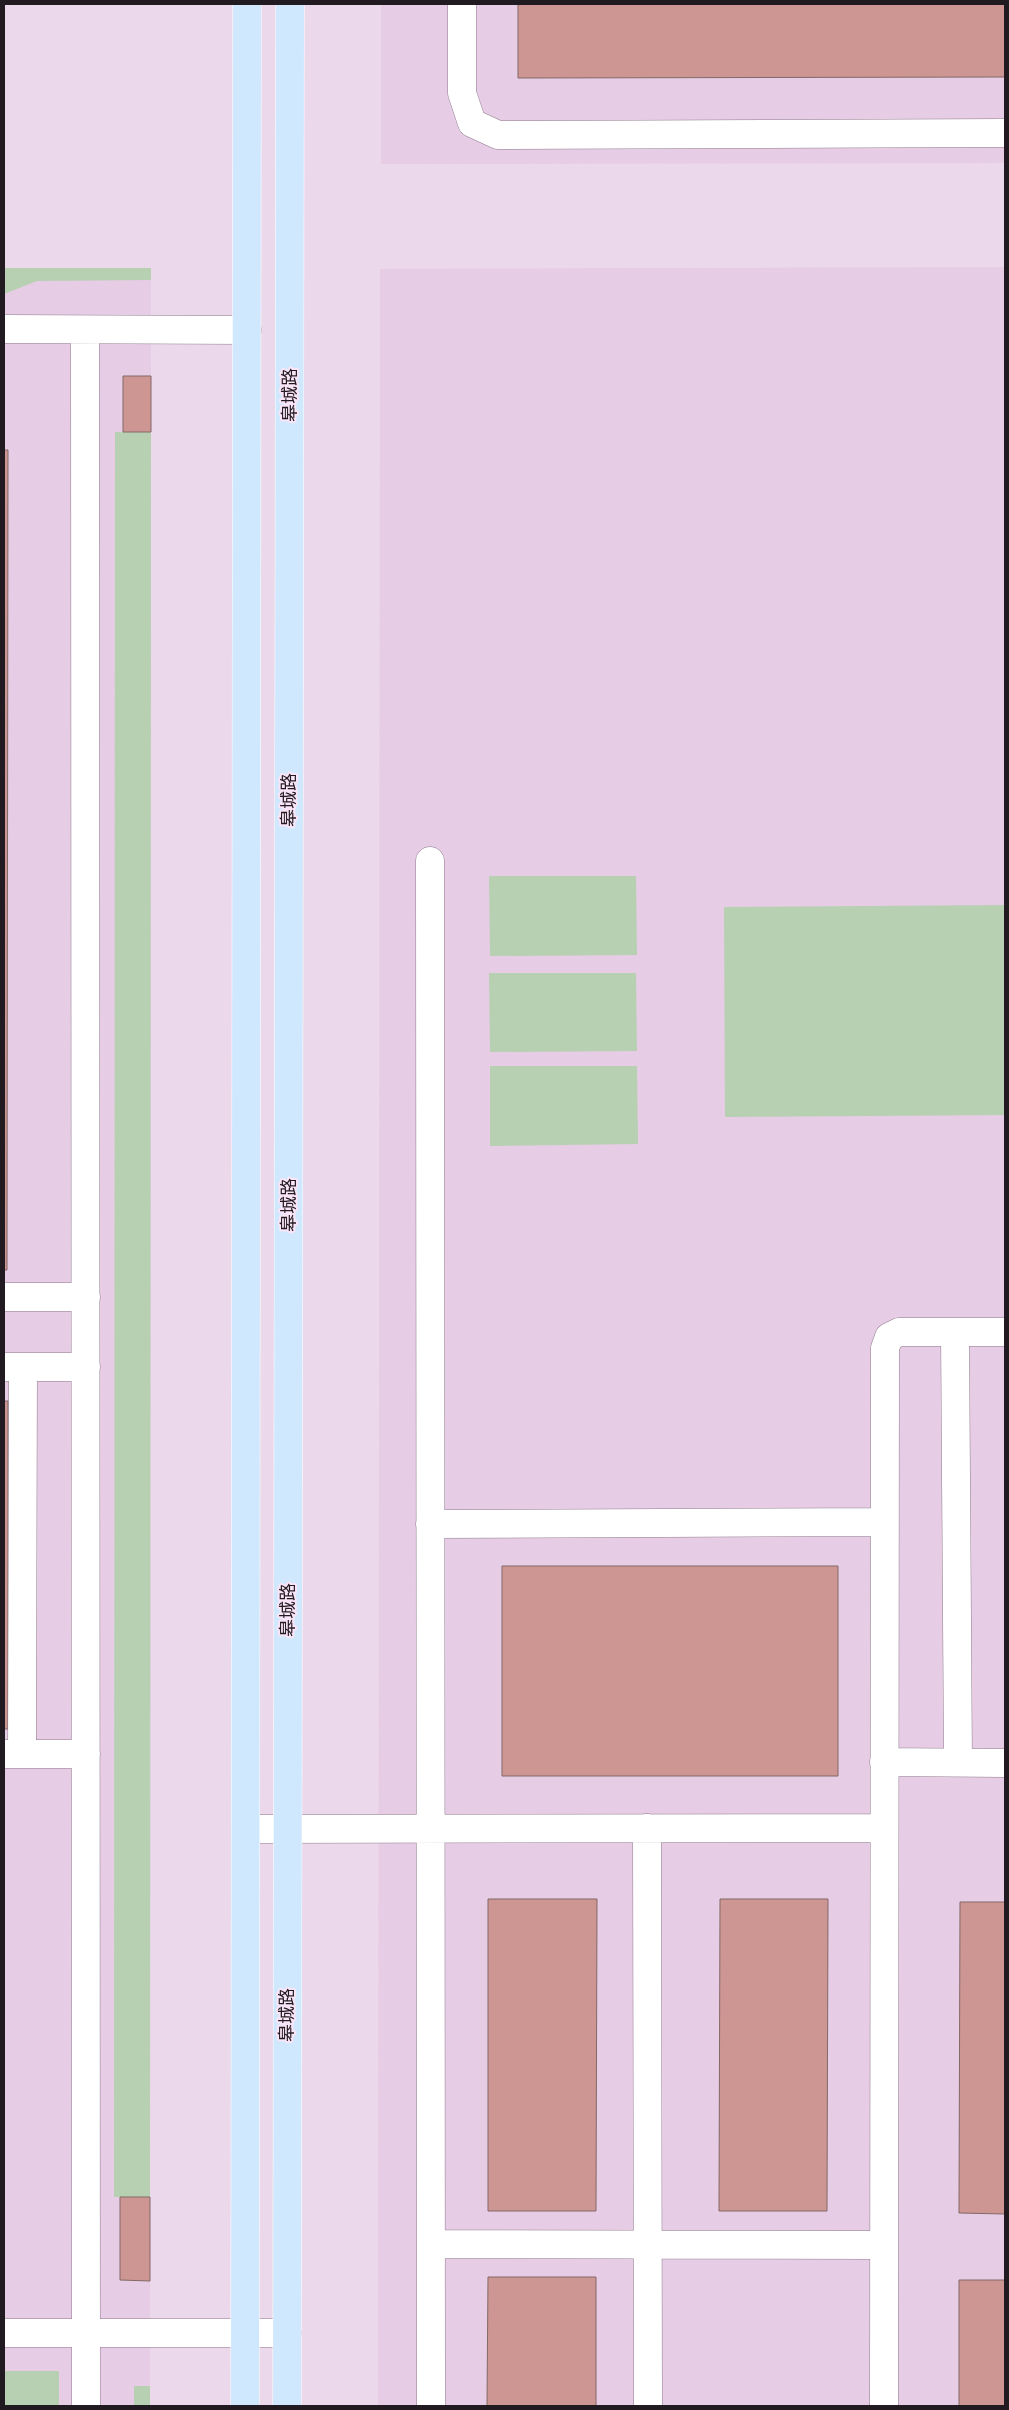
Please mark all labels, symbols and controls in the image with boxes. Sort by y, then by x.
street label: 皋城路 [279,368,299,422]
street label: 皋城路 [278,773,298,827]
street label: 皋城路 [278,1178,298,1232]
street label: 皋城路 [277,1583,297,1637]
street label: 皋城路 [276,1988,296,2042]

